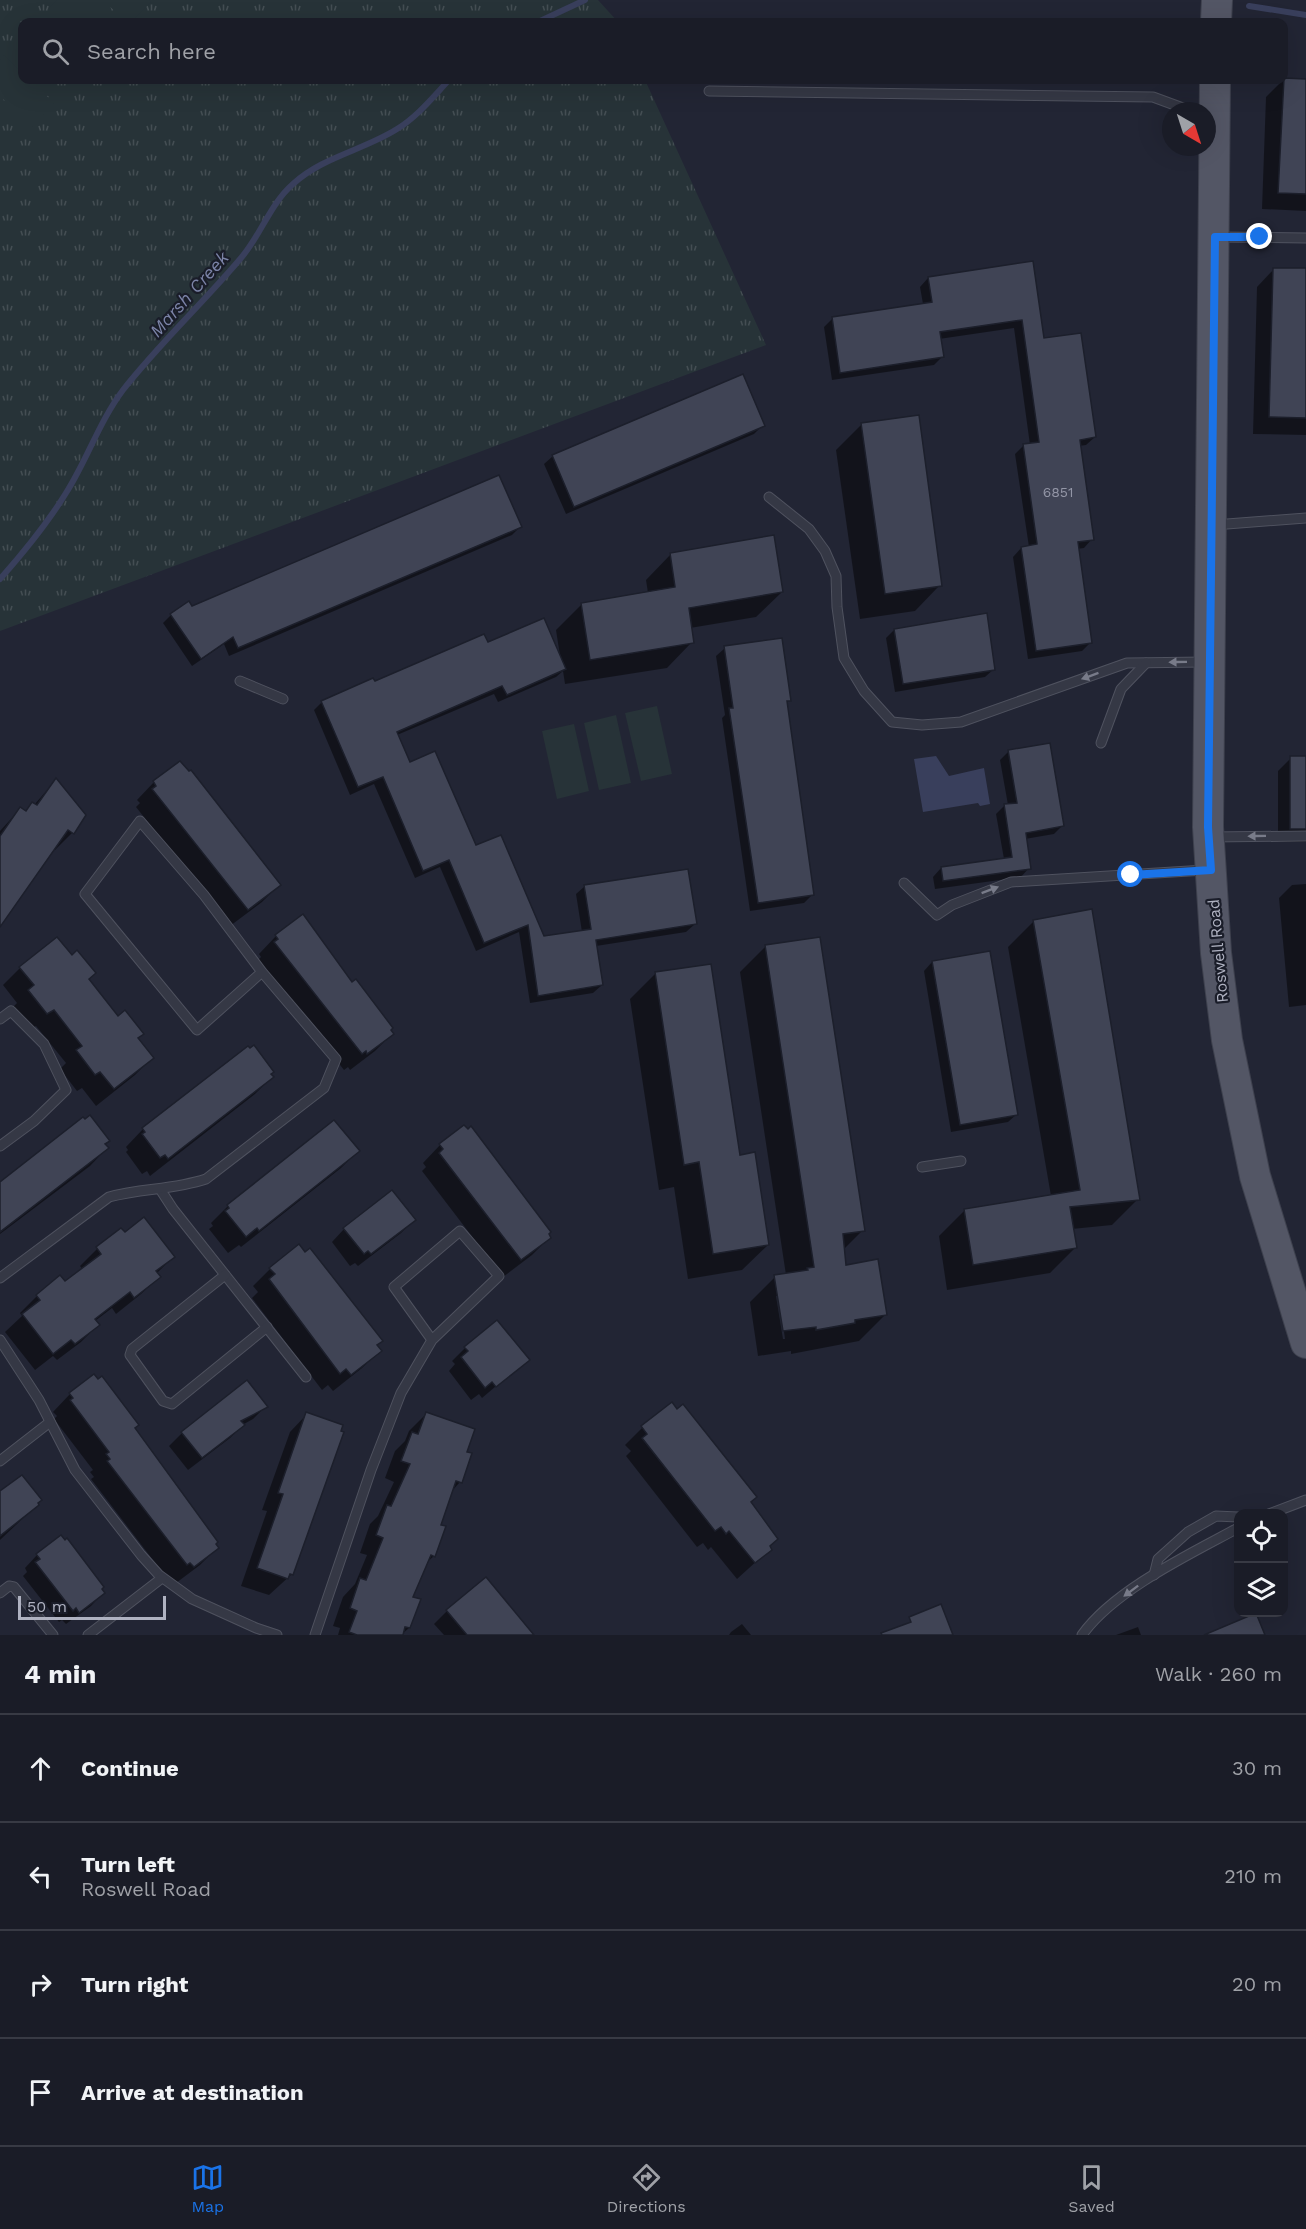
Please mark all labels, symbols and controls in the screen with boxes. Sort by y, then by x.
search box [18,18,1288,84]
icon: search [39,35,72,68]
text: Search here [87,39,216,64]
north arrow [1162,102,1216,156]
route end [1246,223,1272,249]
water label: Marsh Creek [145,246,234,341]
house number: 6851 [1043,484,1073,500]
one-way arrow [1169,657,1188,667]
one-way arrow [1081,672,1099,682]
one-way arrow [1248,831,1267,841]
route start [1117,861,1143,887]
one-way arrow [981,885,999,895]
street label: Roswell Road [1204,898,1232,1004]
map controls [1234,1509,1288,1617]
button: locate [1234,1509,1288,1563]
button: layers [1234,1563,1288,1617]
one-way arrow [1123,1585,1138,1597]
scale bar [18,1593,166,1620]
text: 50 m [27,1597,67,1616]
text: 4 min [24,1659,96,1689]
text: Walk · 260 m [1155,1662,1282,1686]
icon: ahead [24,1752,57,1785]
text: Continue [81,1756,179,1781]
text: 30 m [1232,1756,1282,1780]
text: Turn left [81,1852,175,1877]
icon: left [24,1860,57,1893]
text: 210 m [1224,1864,1282,1888]
text: Roswell Road [81,1877,211,1901]
icon: right [24,1968,57,2001]
text: Turn right [81,1972,188,1997]
text: 20 m [1232,1972,1282,1996]
icon: arrive [24,2076,57,2109]
text: Arrive at destination [81,2080,304,2105]
tab: Map [191,2161,224,2216]
tab: Directions [607,2161,686,2216]
tab: Saved [1068,2161,1115,2216]

